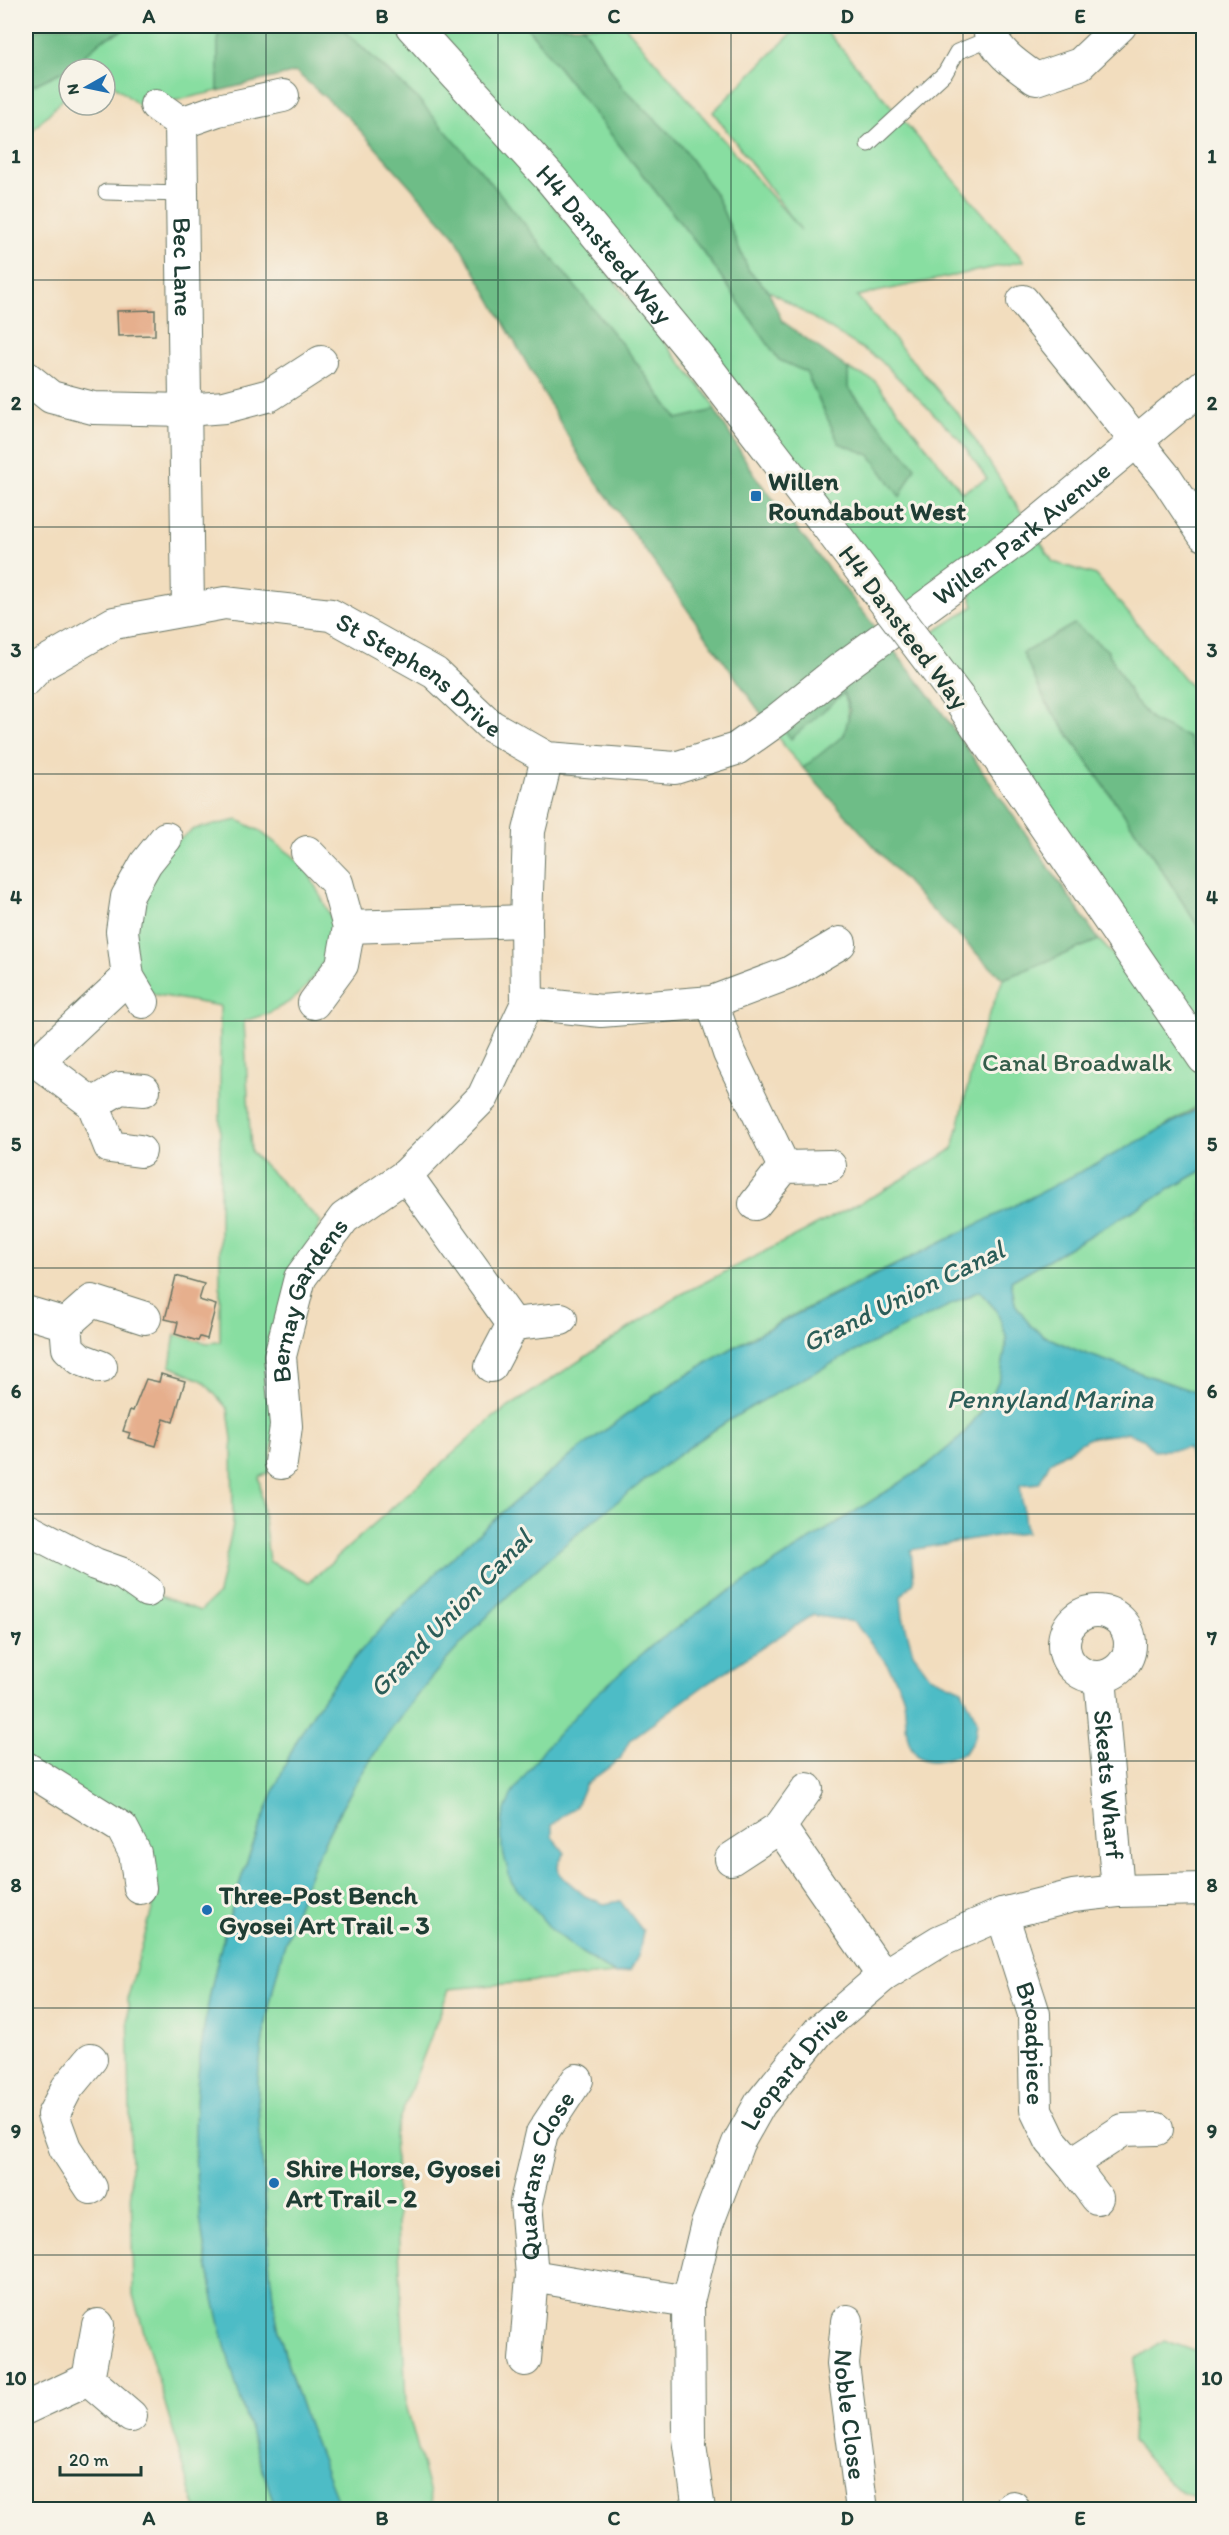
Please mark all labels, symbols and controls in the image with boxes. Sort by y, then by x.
text: A [142,4,156,28]
text: B [376,4,389,28]
text: C [608,4,621,28]
text: D [840,4,854,28]
text: E [1074,4,1086,28]
north arrow [57,57,117,117]
text: N [62,82,83,96]
text: 1 [11,144,21,168]
text: 1 [1207,144,1217,168]
street label: H4 Dansteed Way [529,157,680,330]
street label: Bec Lane [166,217,200,317]
text: 2 [11,391,22,415]
text: 2 [1207,391,1218,415]
street label: Willen Park Avenue [926,454,1117,612]
place label: Willen Roundabout West [768,465,966,527]
marker: Willen Roundabout West [749,489,763,503]
street label: H4 Dansteed Way [832,538,976,716]
street label: St Stephens Drive [331,605,507,745]
text: 3 [11,638,22,662]
text: 3 [1207,638,1218,662]
text: 4 [10,885,22,909]
text: 4 [1206,885,1218,909]
park label: Canal Broadwalk [982,1046,1173,1078]
text: 5 [11,1132,22,1156]
text: 5 [1207,1132,1218,1156]
street label: Bernay Gardens [264,1211,355,1384]
water label: Grand Union Canal [797,1232,1011,1359]
text: 6 [11,1379,22,1403]
text: 6 [1207,1379,1218,1403]
water label: Pennyland Marina [947,1382,1154,1415]
water label: Grand Union Canal [362,1521,540,1704]
text: 7 [10,1626,21,1650]
text: 7 [1206,1626,1217,1650]
street label: Skeats Wharf [1087,1709,1131,1861]
text: 8 [11,1873,22,1897]
text: 8 [1207,1873,1218,1897]
place label: Three-Post Bench Gyosei Art Trail - 3 [218,1879,430,1941]
marker: Three-Post Bench Gyosei Art Trail - 3 [200,1903,214,1917]
street label: Broadpiece [1009,1977,1052,2106]
street label: Leopard Drive [732,1997,854,2136]
street label: Quadrans Close [510,2084,582,2262]
text: 9 [11,2119,21,2143]
text: 9 [1207,2119,1217,2143]
place label: Shire Horse, Gyosei Art Trail - 2 [285,2152,501,2214]
marker: Shire Horse, Gyosei Art Trail - 2 [267,2176,281,2190]
street label: Noble Close [827,2348,874,2482]
text: 10 [5,2366,27,2390]
text: 10 [1201,2366,1223,2390]
scale bar [60,2439,141,2477]
text: 20 m [69,2449,109,2471]
text: A [142,2506,156,2530]
text: B [376,2506,389,2530]
text: C [608,2506,621,2530]
text: D [840,2506,854,2530]
text: E [1074,2506,1086,2530]

